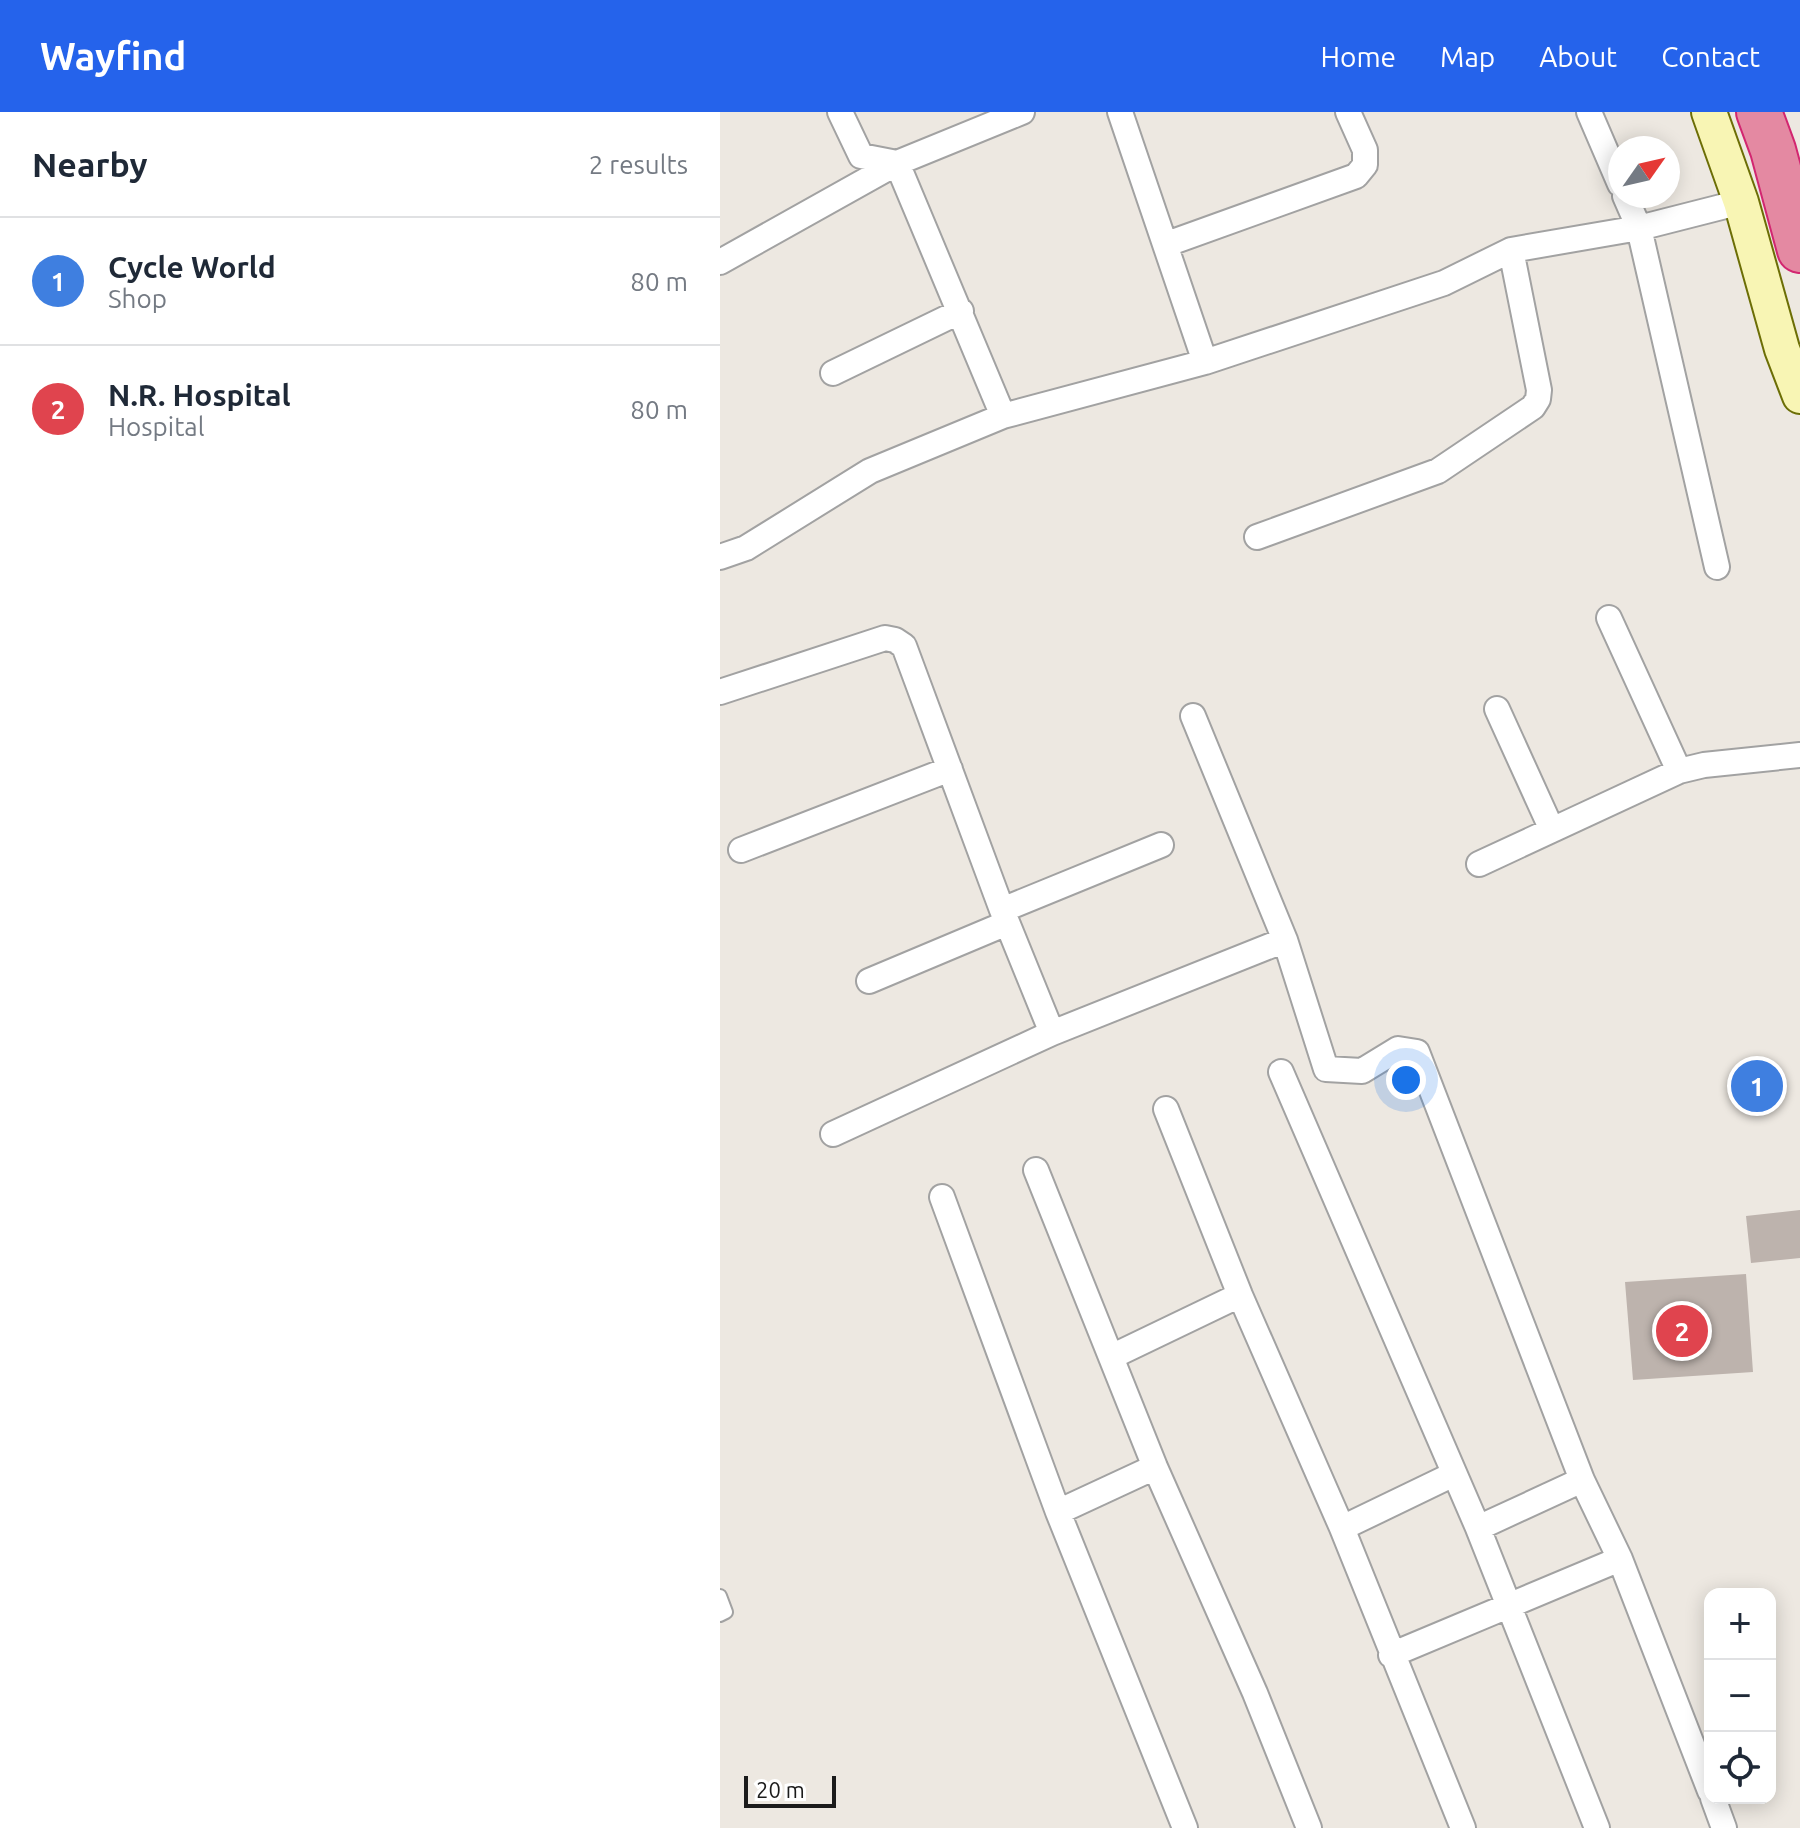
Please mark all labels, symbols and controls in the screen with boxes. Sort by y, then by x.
text: Wayfind [40,35,186,77]
text: Home [1321,41,1396,72]
text: Map [1440,41,1495,72]
text: About [1539,41,1617,72]
text: Contact [1661,41,1760,72]
north arrow [1608,136,1680,208]
text: Nearby [32,145,147,183]
text: 2 results [589,150,688,179]
text: Cycle World [108,250,276,284]
text: 1 [51,267,65,296]
text: 80 m [630,267,688,296]
text: Shop [108,284,167,313]
text: N.R. Hospital [108,378,291,412]
text: 2 [51,395,65,424]
text: 80 m [630,395,688,424]
text: Hospital [108,412,205,441]
pin: 1 [1731,1056,1783,1116]
your location [1386,1060,1426,1100]
pin: 2 [1656,1301,1708,1361]
map controls [1704,1588,1776,1804]
button: + [1704,1588,1776,1660]
button: − [1704,1660,1776,1732]
button: locate [1704,1732,1776,1804]
scale bar [744,1772,836,1808]
text: 20 m [756,1777,805,1802]

